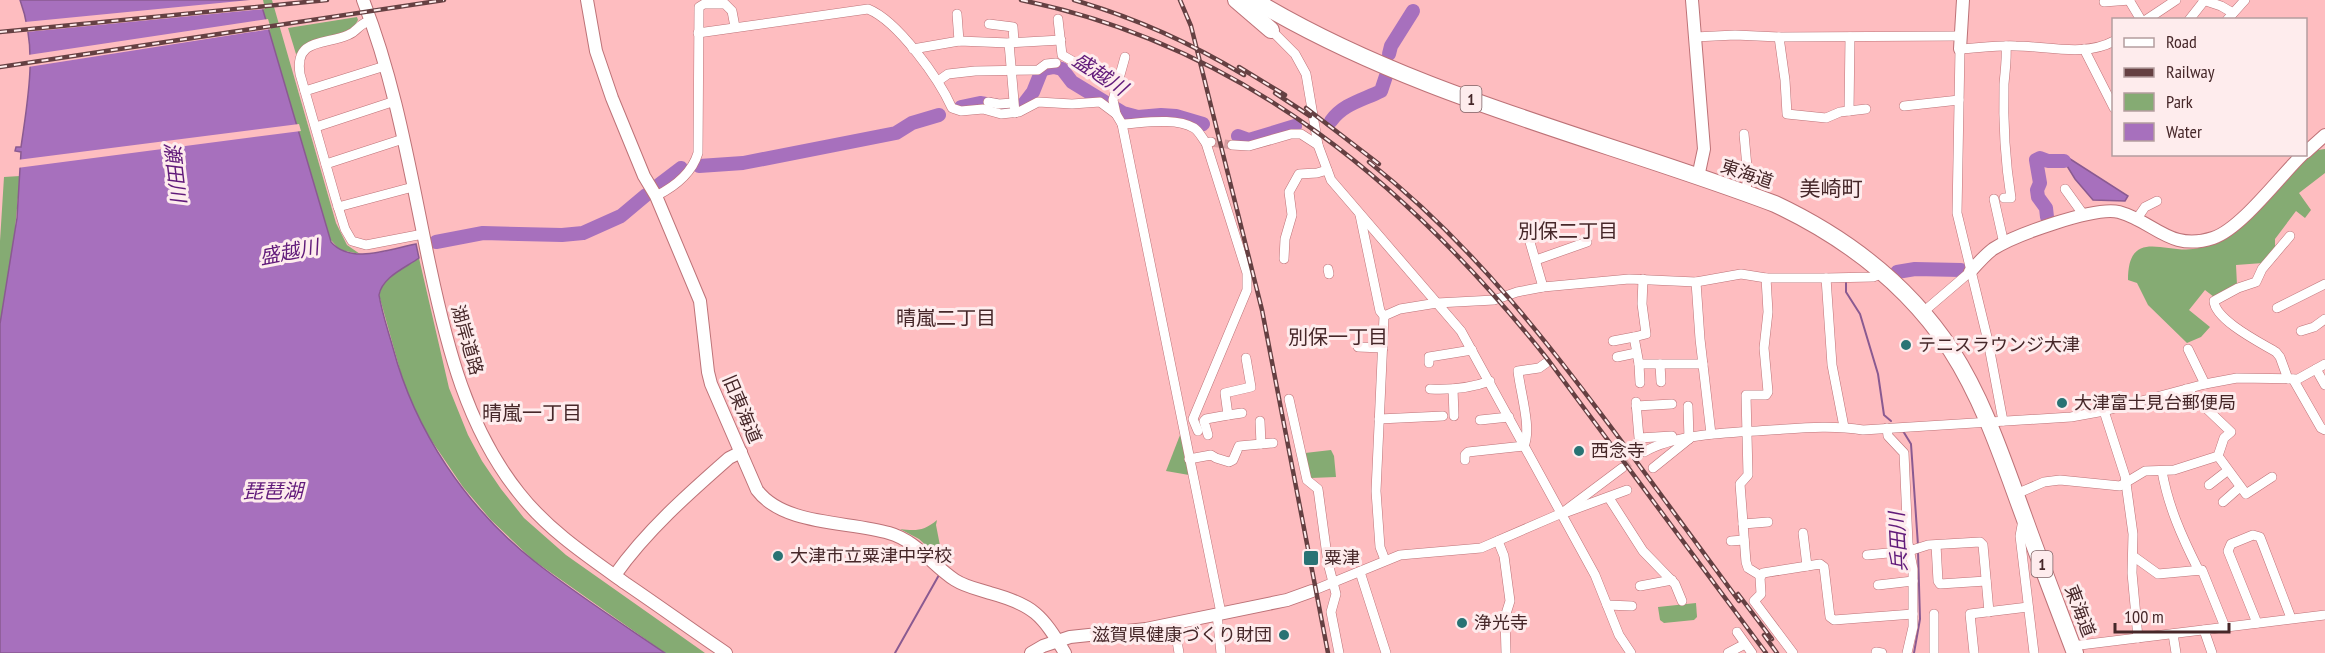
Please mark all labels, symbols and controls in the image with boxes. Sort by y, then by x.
legend [2112,18,2307,156]
text: Road [2166,30,2197,53]
water label: 盛越川 [1068,47,1134,102]
text: Railway [2166,60,2215,83]
road number: 1 [1460,86,1482,112]
text: Park [2166,90,2193,113]
text: Water [2166,120,2202,143]
water label: 瀬田川 [158,141,192,205]
street label: 東海道 [1718,154,1776,193]
district label: 美崎町 [1800,175,1863,202]
district label: 別保二丁目 [1518,218,1618,244]
water label: 盛越川 [257,233,323,270]
street label: 湖岸道路 [447,302,488,378]
district label: 晴嵐二丁目 [896,305,996,331]
district label: 別保一丁目 [1288,324,1388,350]
place label: テニスラウンジ大津 [1918,333,2080,356]
marker: テニスラウンジ大津 [1899,338,1913,352]
street label: 旧東海道 [718,371,767,446]
place label: 大津富士見台郵便局 [2074,391,2236,414]
marker: 大津富士見台郵便局 [2055,396,2069,410]
district label: 晴嵐一丁目 [482,400,582,426]
place label: 西念寺 [1591,439,1645,462]
marker: 西念寺 [1572,444,1586,458]
water label: 琵琶湖 [243,478,306,504]
water label: 兵田川 [1883,509,1913,573]
place label: 大津市立粟津中学校 [790,544,952,567]
place label: 粟津 [1324,546,1360,569]
marker: 大津市立粟津中学校 [771,549,785,563]
marker: 粟津 [1302,549,1320,567]
road number: 1 [2032,551,2052,577]
street label: 東海道 [2060,581,2101,640]
scale bar [2115,596,2229,634]
text: 100 m [2124,605,2164,628]
place label: 浄光寺 [1474,611,1528,634]
marker: 浄光寺 [1455,616,1469,630]
place label: 滋賀県健康づくり財団 [1092,623,1272,646]
marker: 滋賀県健康づくり財団 [1277,628,1291,642]

